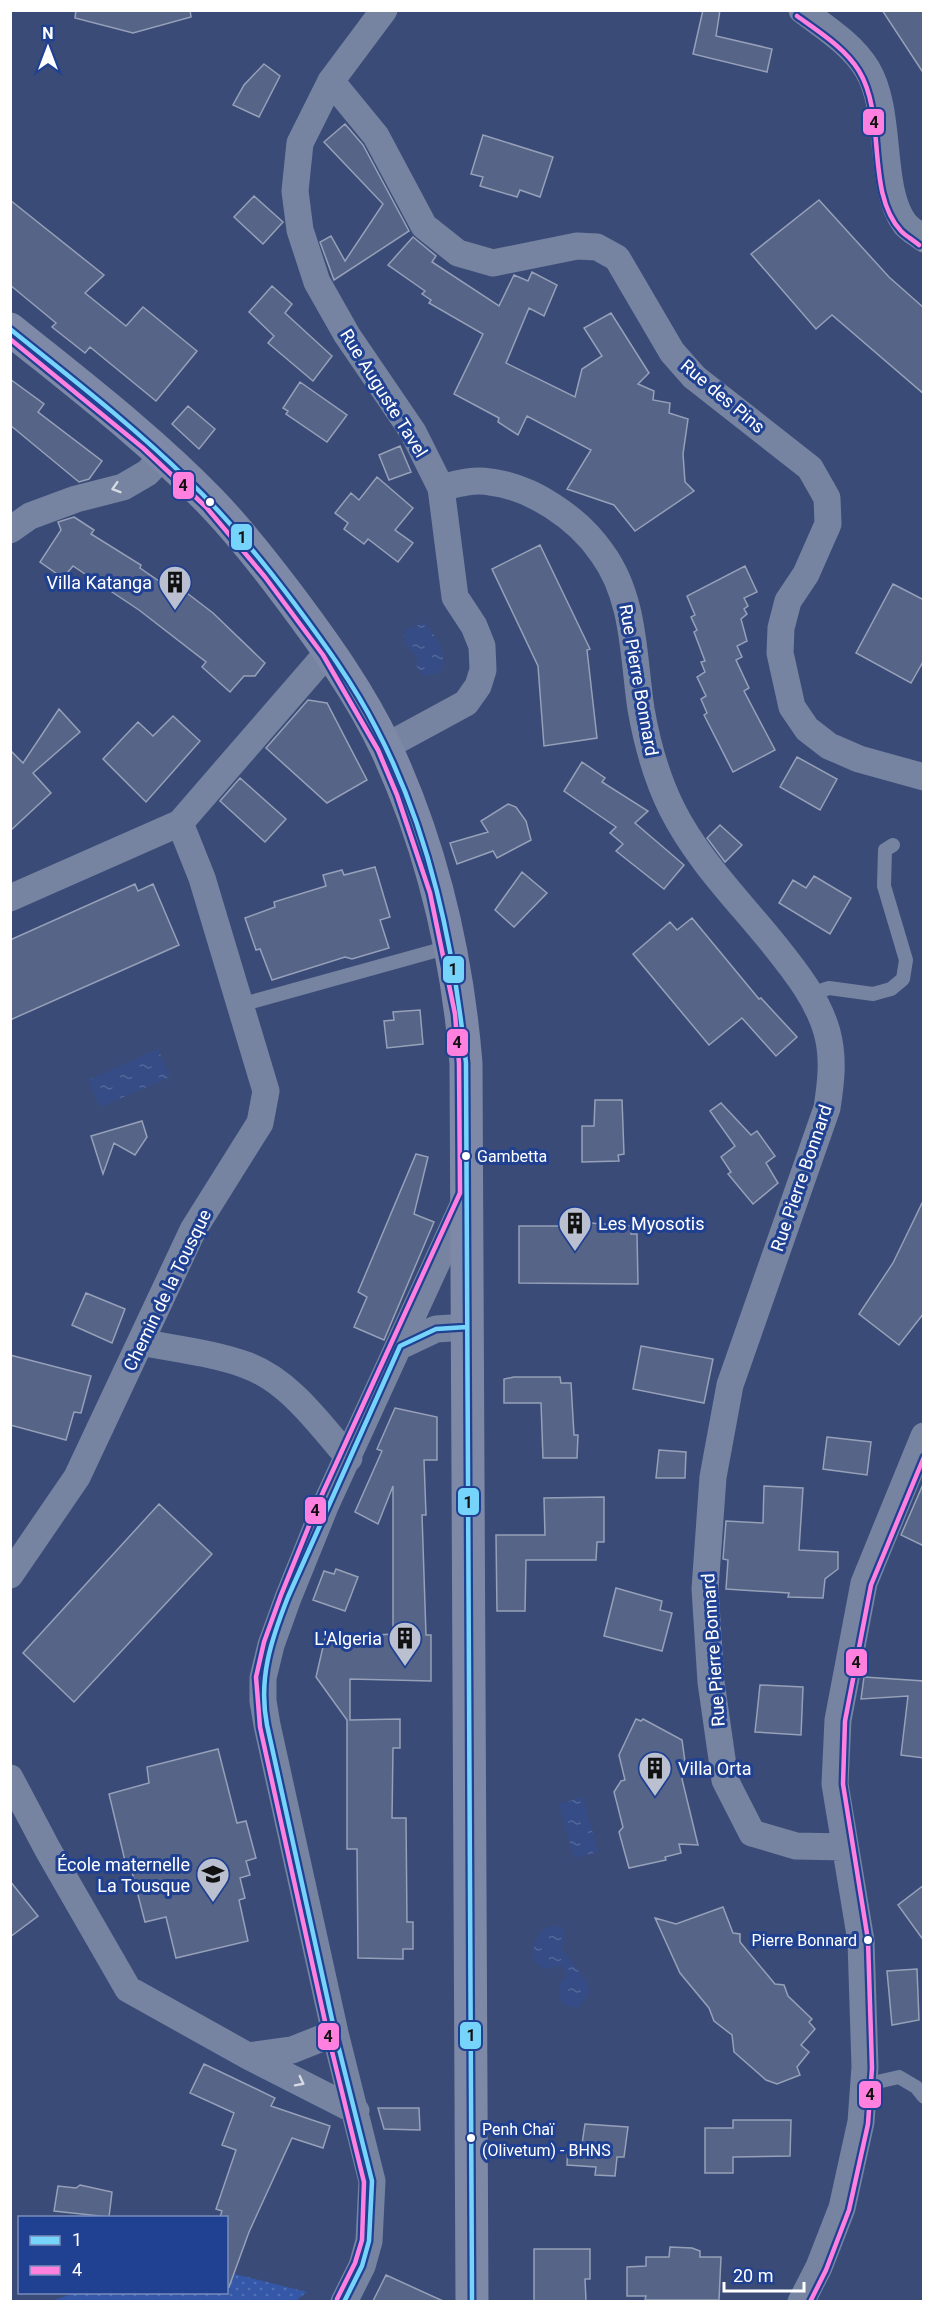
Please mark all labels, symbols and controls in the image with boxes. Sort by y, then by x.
north arrow [18,18,78,78]
text: N [42,24,54,43]
line badge: 4 [862,108,885,136]
text: 4 [869,113,879,132]
street label: Rue Auguste Tavel [336,325,432,461]
street label: Rue des Pins [677,355,769,437]
line badge: 4 [172,471,195,500]
text: 4 [178,476,188,495]
one-way arrow [111,481,122,493]
unlabelled marker [204,496,216,508]
line badge: 1 [230,523,253,551]
text: 1 [237,528,247,547]
building icon: Villa Katanga [157,564,193,611]
place label: Villa Katanga [47,572,152,593]
street label: Rue Pierre Bonnard [615,603,663,757]
line badge: 1 [442,955,465,984]
text: 1 [448,960,458,979]
line badge: 4 [446,1028,469,1057]
text: 4 [452,1033,462,1052]
street label: Rue Pierre Bonnard [766,1102,836,1254]
place label: Gambetta [477,1147,547,1166]
marker: Gambetta [460,1150,472,1162]
building icon: Les Myosotis [557,1205,593,1252]
street label: Chemin de la Tousque [119,1206,215,1374]
place label: Les Myosotis [598,1213,704,1234]
line badge: 1 [457,1487,480,1516]
text: 1 [463,1493,473,1512]
line badge: 4 [304,1496,327,1525]
text: 4 [310,1501,320,1520]
street label: Rue Pierre Bonnard [697,1573,729,1727]
building icon: L'Algeria [387,1620,423,1667]
place label: L'Algeria [314,1628,382,1649]
line badge: 4 [845,1648,868,1677]
text: 4 [851,1653,861,1672]
building icon: Villa Orta [637,1750,673,1797]
place label: Villa Orta [678,1758,751,1779]
place label: École maternelle La Tousque [57,1854,190,1896]
school or university icon: École maternelle La Tousque [195,1856,231,1903]
place label: Pierre Bonnard [752,1931,857,1950]
marker: Pierre Bonnard [862,1934,874,1946]
line badge: 1 [459,2021,482,2050]
line badge: 4 [317,2022,340,2051]
text: 1 [466,2026,476,2045]
text: 4 [323,2027,333,2046]
one-way arrow [294,2075,305,2087]
line badge: 4 [858,2080,882,2109]
text: 4 [865,2085,875,2104]
place label: Penh Chaï (Olivetum) - BHNS [482,2120,611,2160]
marker: Penh Chaï (Olivetum) - BHNS [465,2132,477,2144]
legend [18,2216,228,2294]
text: 1 [72,2229,82,2250]
scale bar [724,2255,804,2293]
text: 4 [72,2259,82,2280]
text: 20 m [733,2265,773,2286]

